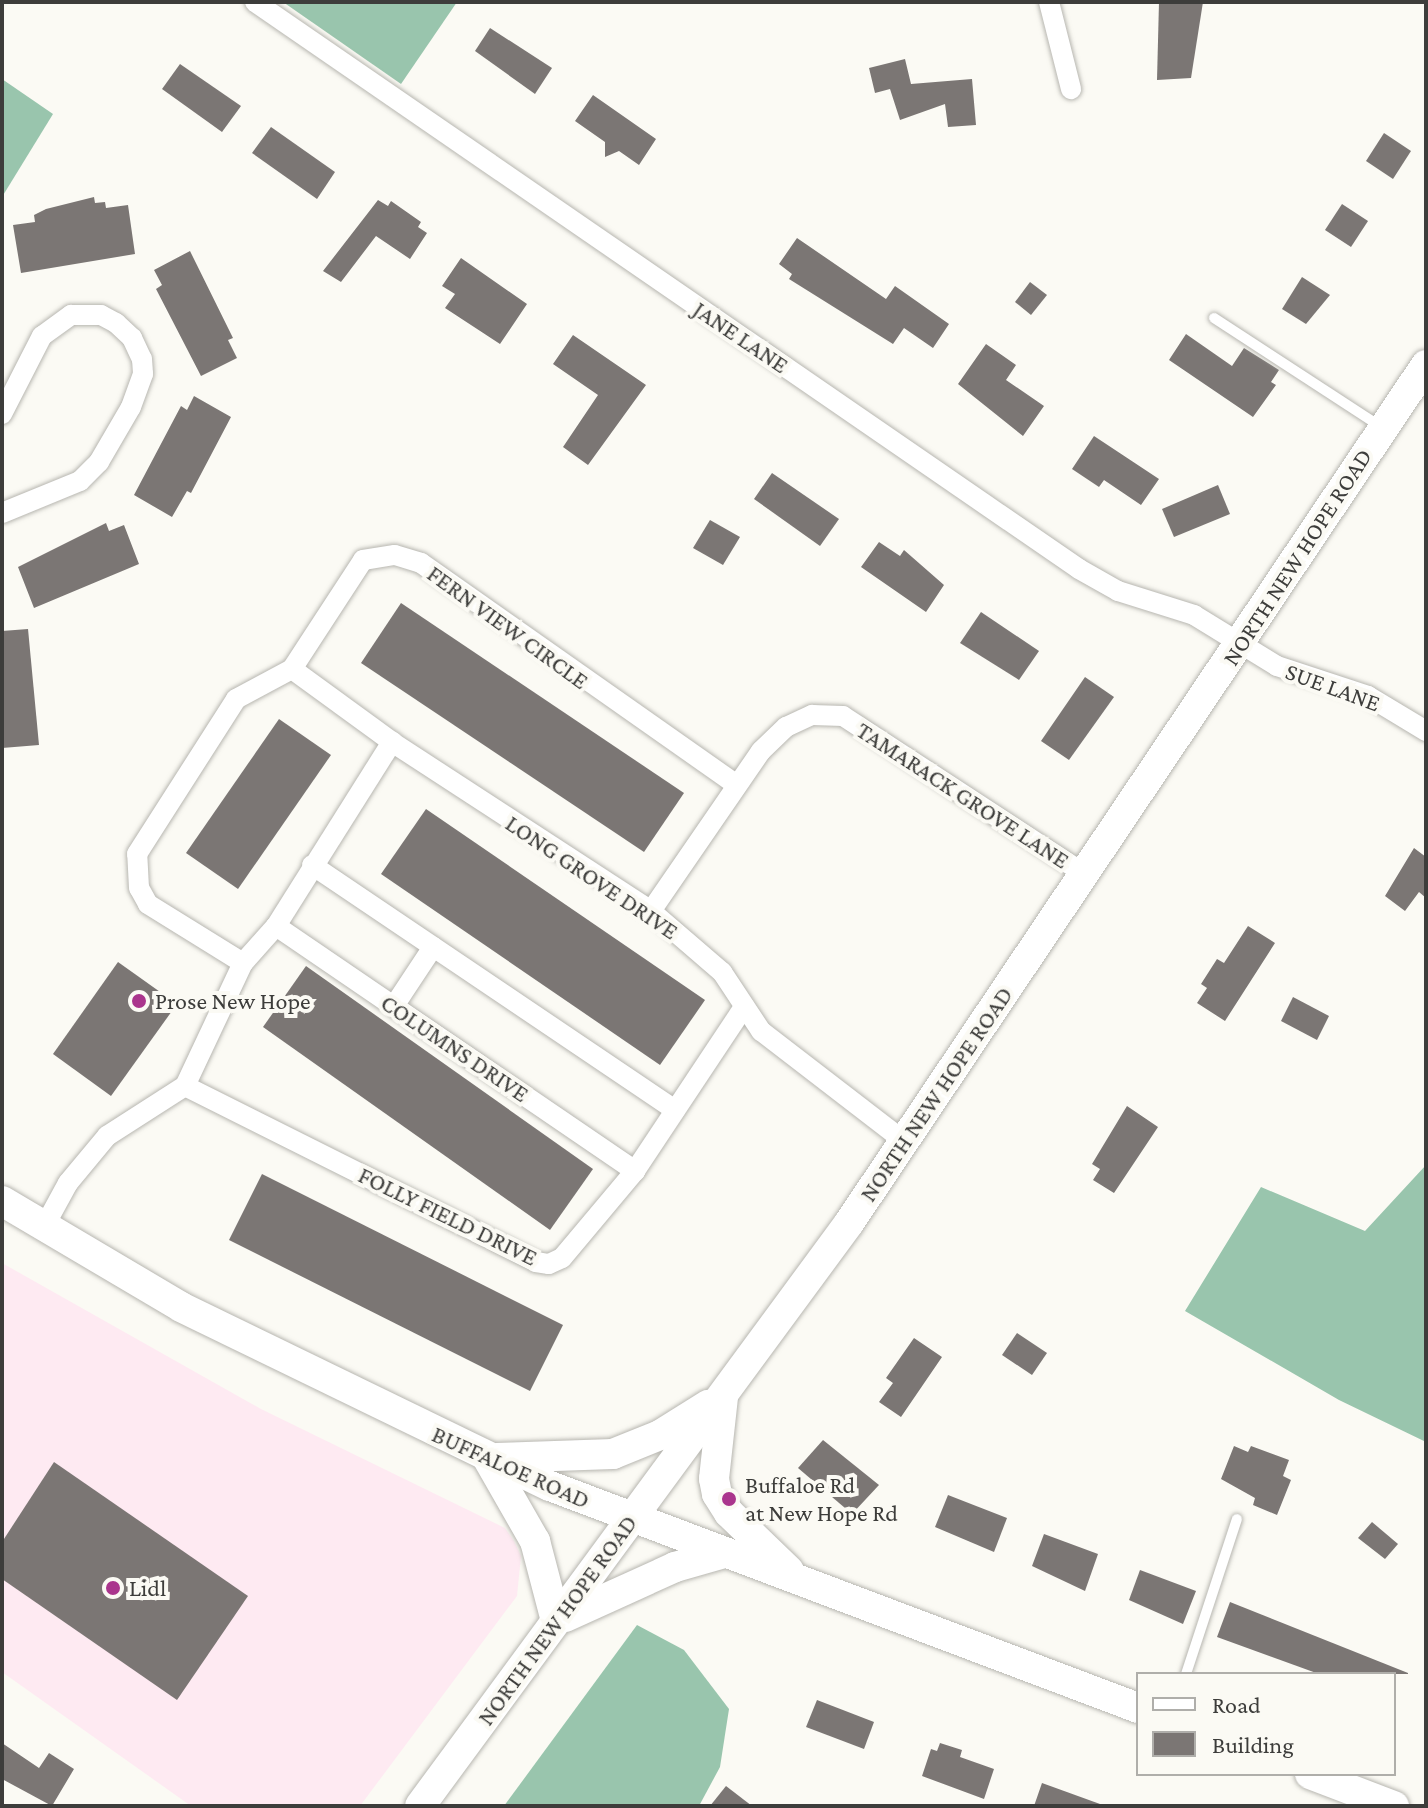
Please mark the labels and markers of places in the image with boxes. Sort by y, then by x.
place label: Prose New Hope [155,987,311,1015]
marker: Prose New Hope [130,992,148,1010]
place label: Buffaloe Rd at New Hope Rd [745,1471,898,1527]
marker: Buffaloe Rd at New Hope Rd [720,1490,738,1508]
place label: Lidl [129,1574,166,1602]
marker: Lidl [104,1579,122,1597]

